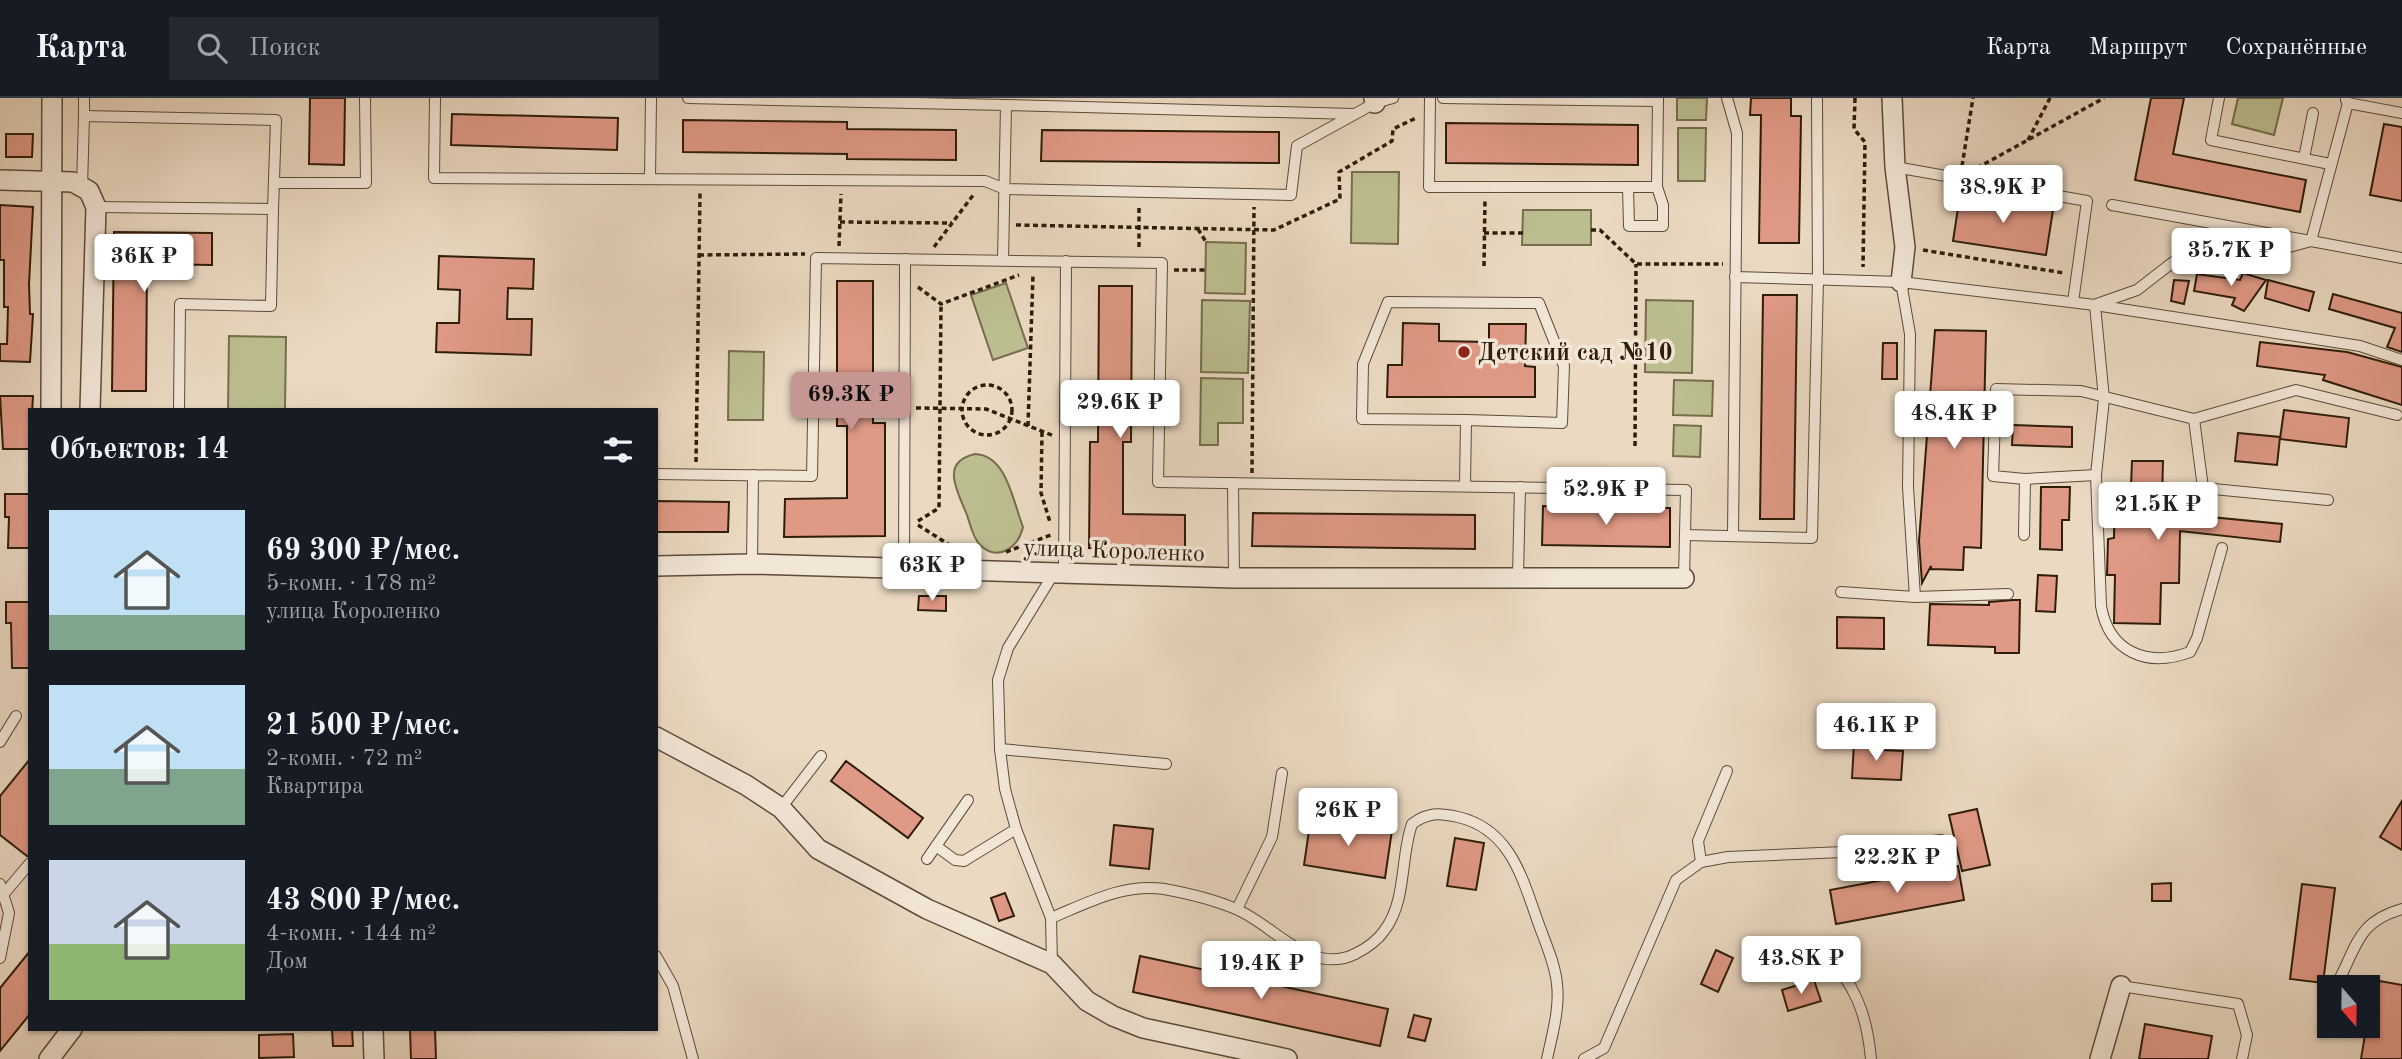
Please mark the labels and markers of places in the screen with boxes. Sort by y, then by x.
pin: 38.9K ₽ [1938,166,2068,225]
pin: 35.7K ₽ [2166,228,2296,288]
pin: 36K ₽ [95,234,193,294]
place label: Детский сад №10 [1478,342,1673,366]
marker: Детский сад №10 [1456,344,1472,360]
pin: 69.3K ₽ [786,372,916,432]
pin: 29.6K ₽ [1055,380,1185,440]
pin: 48.4K ₽ [1889,392,2019,451]
pin: 52.9K ₽ [1541,468,1671,527]
pin: 21.5K ₽ [2093,482,2223,542]
pin: 63K ₽ [883,544,981,603]
pin: 46.1K ₽ [1811,704,1941,763]
pin: 26K ₽ [1299,788,1397,848]
pin: 22.2K ₽ [1832,836,1962,895]
pin: 43.8K ₽ [1736,936,1866,996]
pin: 19.4K ₽ [1196,942,1326,1001]

